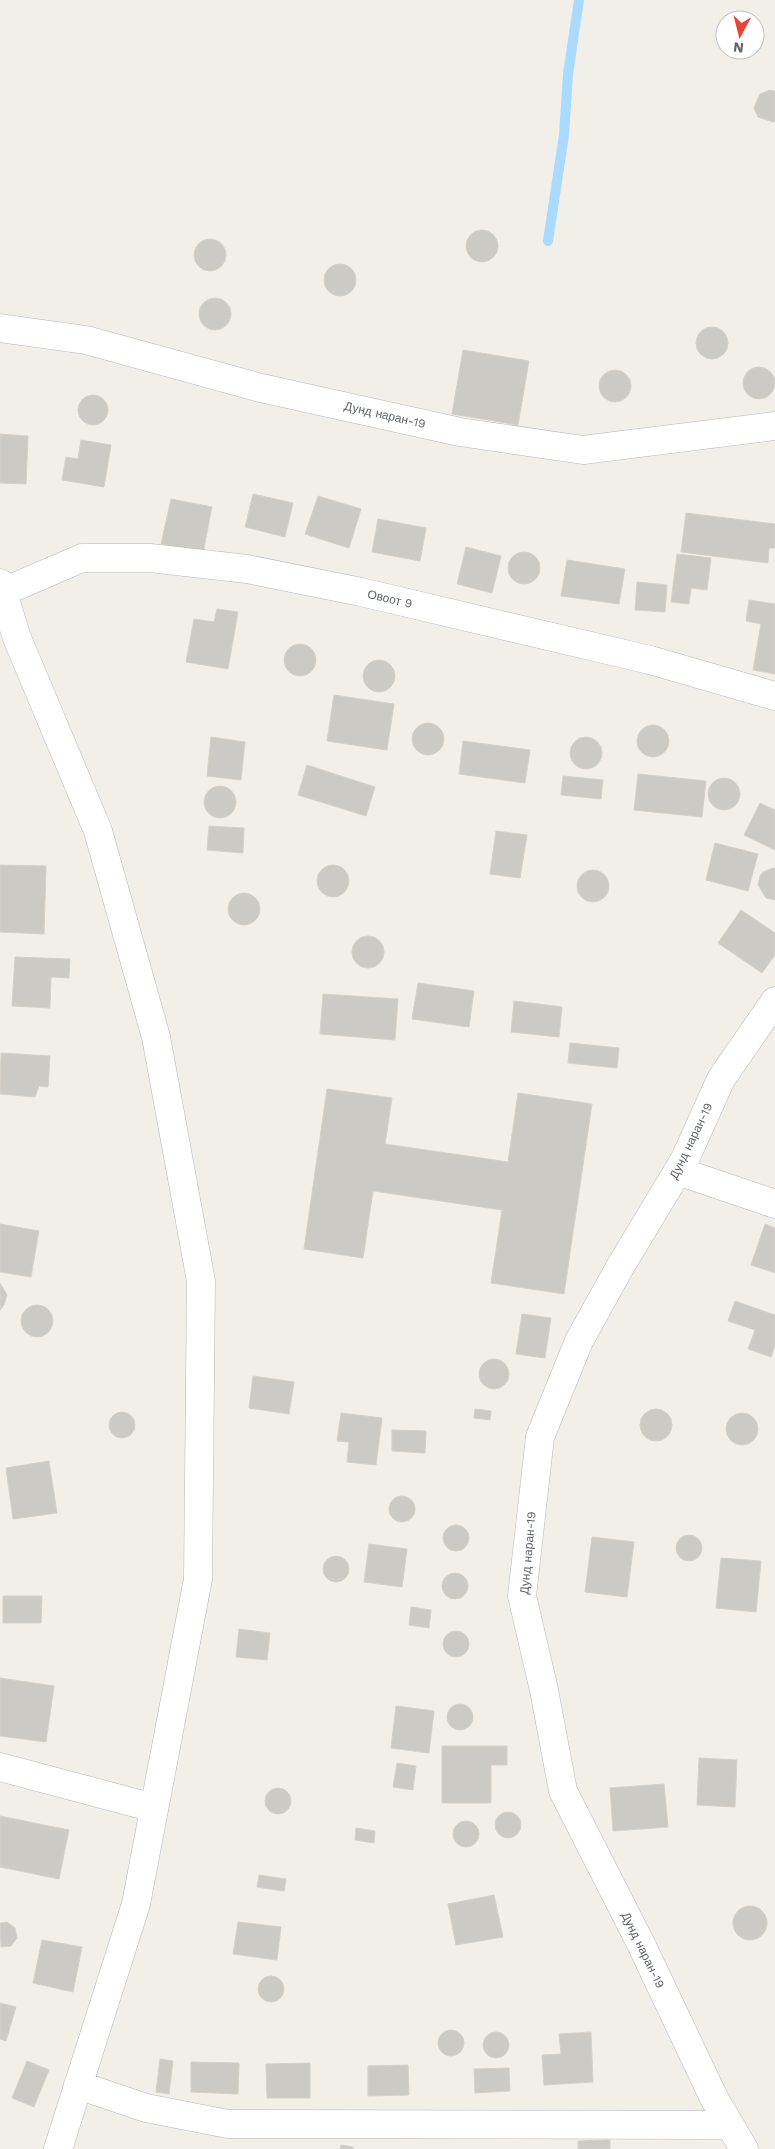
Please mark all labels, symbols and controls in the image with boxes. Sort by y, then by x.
north arrow [715,10,765,60]
text: N [732,39,745,56]
street label: Дунд наран-19 [343,399,427,431]
street label: Овоот 9 [366,587,414,611]
street label: Дунд наран-19 [666,1101,716,1181]
street label: Дунд наран-19 [517,1511,539,1595]
street label: Дунд наран-19 [618,1910,668,1990]

